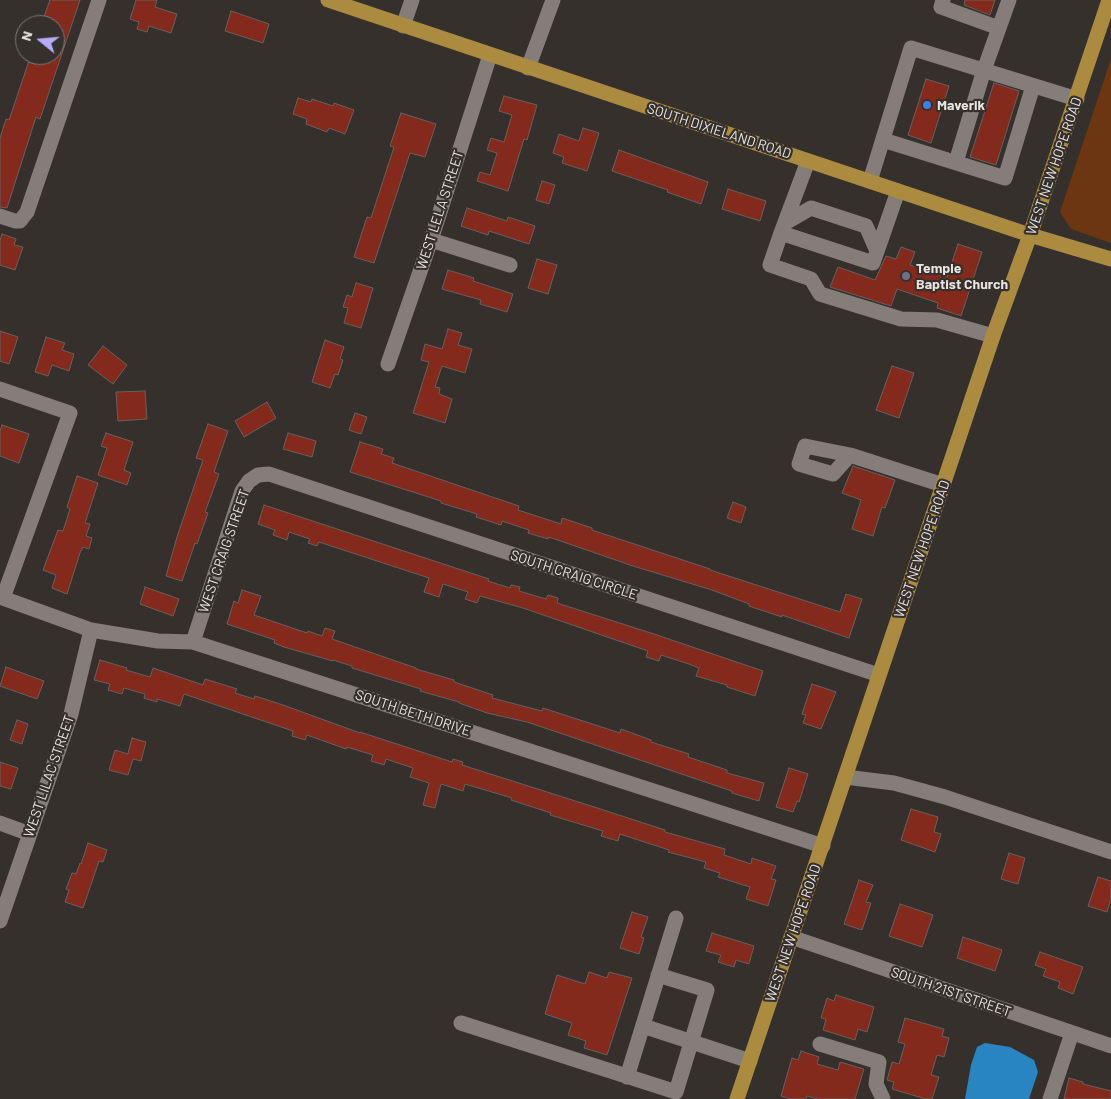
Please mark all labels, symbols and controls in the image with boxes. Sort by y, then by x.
north arrow [15,15,65,65]
text: N [17,29,36,43]
street label: WEST NEW HOPE ROAD [1023,95,1085,237]
place label: Maverik [937,97,985,113]
marker: Maverik [921,99,933,111]
street label: SOUTH DIXIELAND ROAD [645,100,793,162]
street label: WEST LELA STREET [413,148,467,272]
place label: Temple Baptist Church [916,260,1008,292]
marker: Temple Baptist Church [900,270,912,282]
street label: WEST NEW HOPE ROAD [891,478,953,620]
street label: WEST CRAIG STREET [195,487,253,615]
street label: SOUTH CRAIG CIRCLE [508,547,640,603]
street label: SOUTH BETH DRIVE [353,686,473,740]
street label: WEST LILAC STREET [20,713,78,839]
street label: WEST NEW HOPE ROAD [762,862,824,1004]
street label: SOUTH 21ST STREET [889,964,1013,1020]

